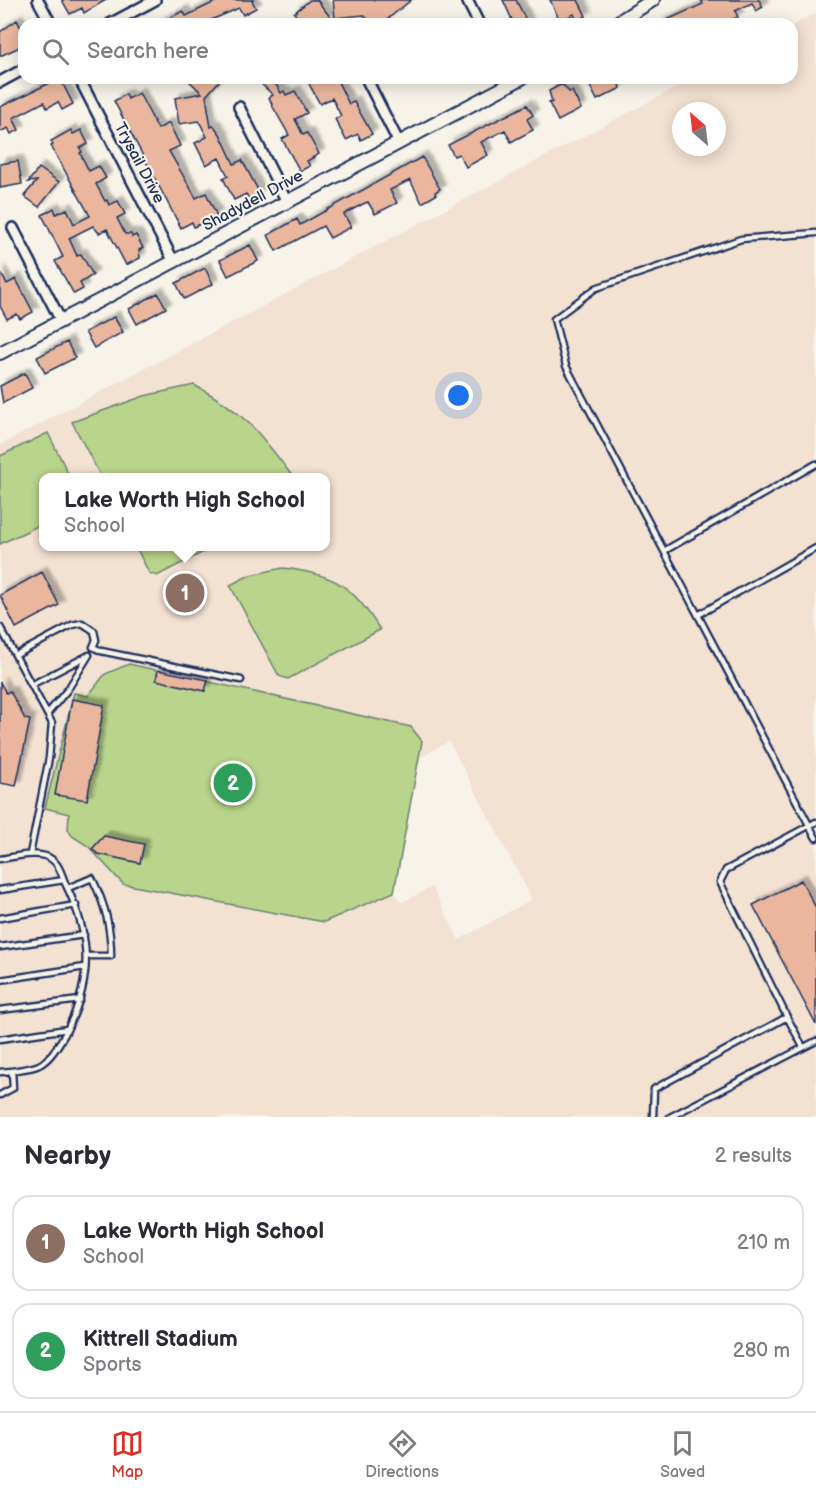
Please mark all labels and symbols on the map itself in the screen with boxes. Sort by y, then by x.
north arrow [672,102,726,156]
street label: Trysail Drive [110,119,168,207]
street label: Shadydell Drive [199,166,307,236]
your location [444,381,473,410]
pin: 1 [166,570,204,616]
pin: 2 [214,760,252,806]

